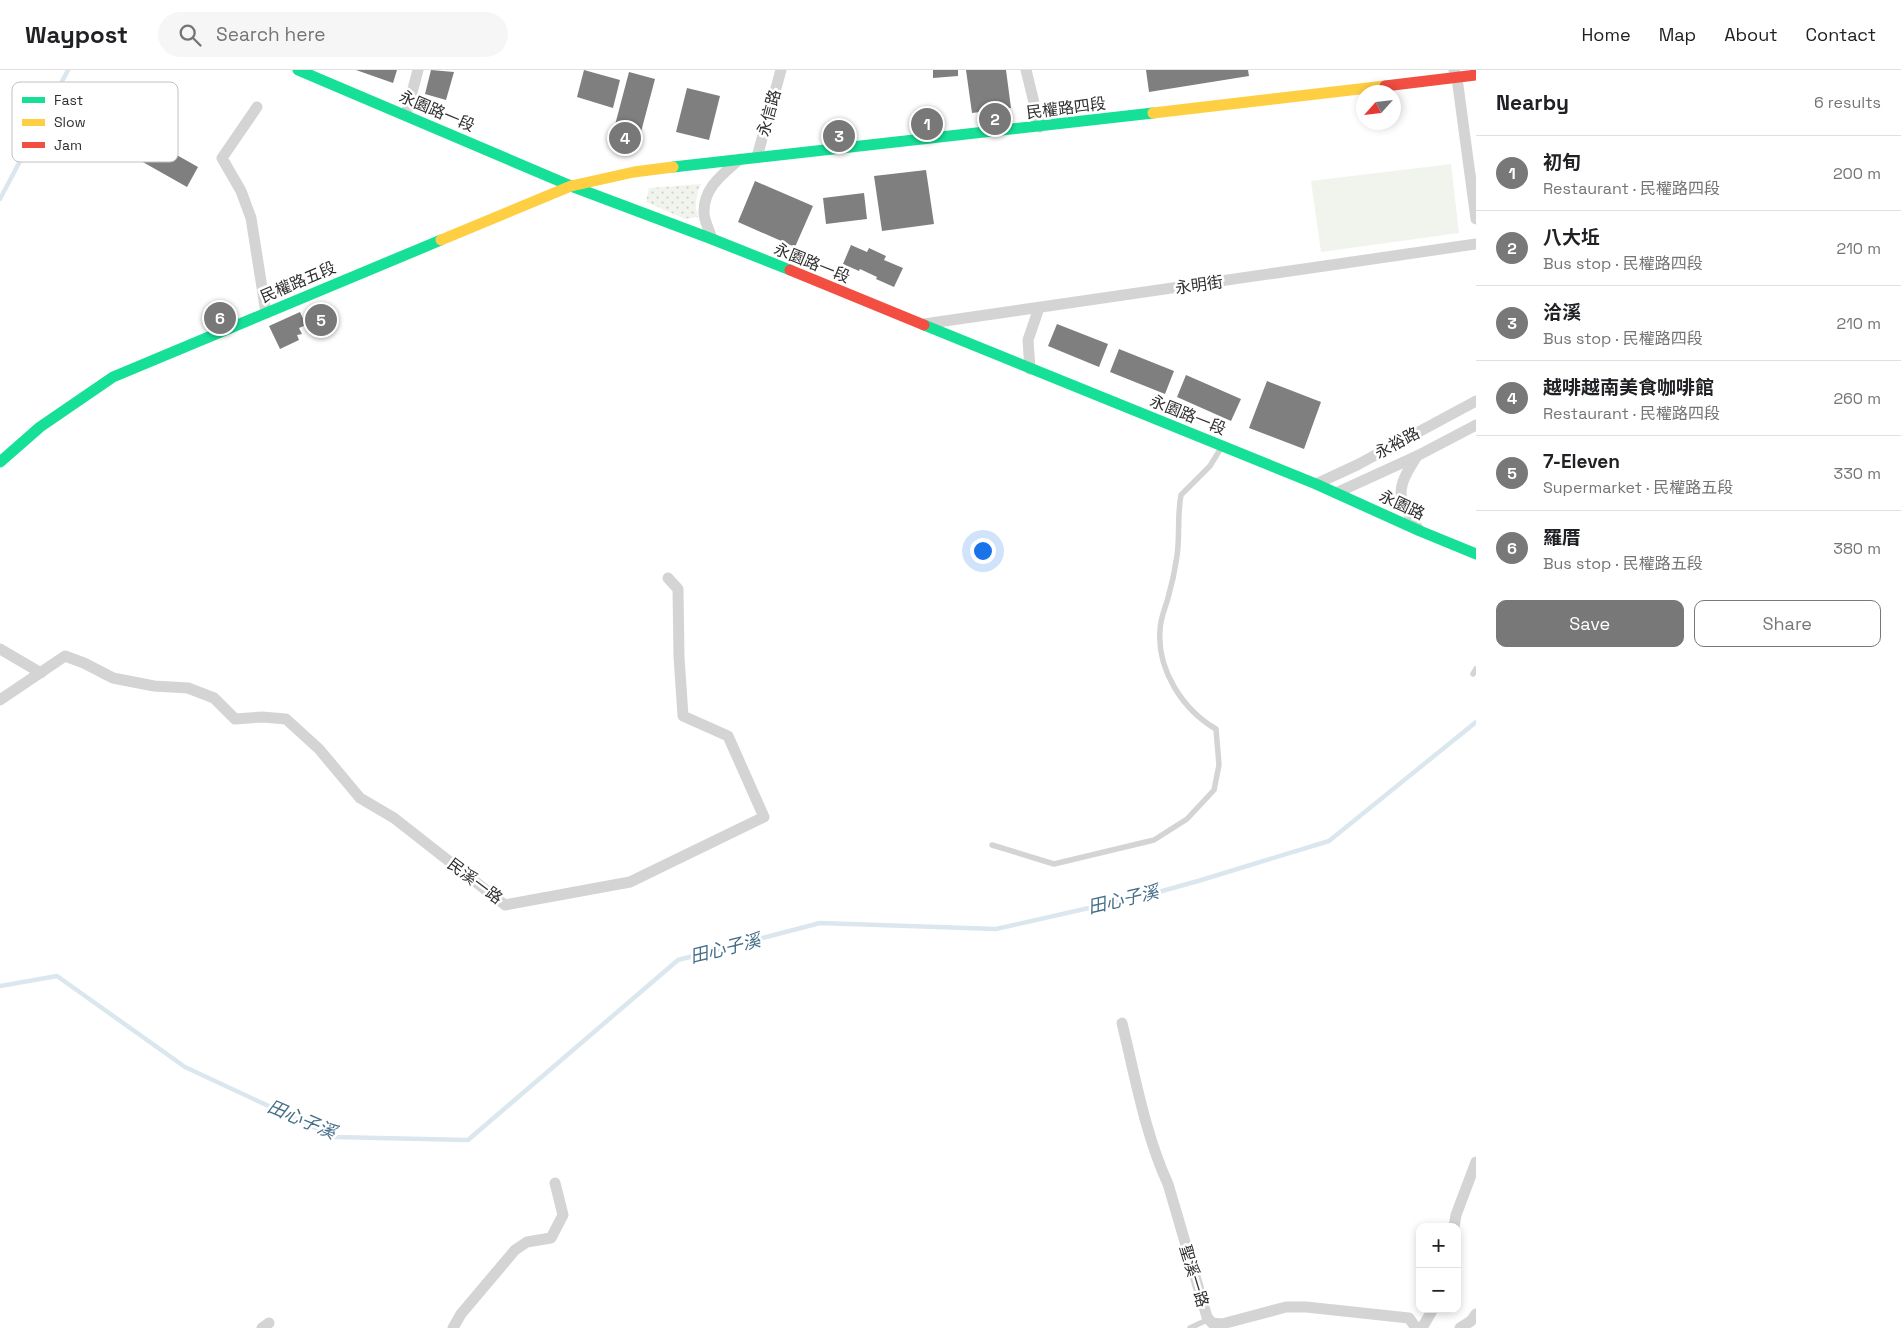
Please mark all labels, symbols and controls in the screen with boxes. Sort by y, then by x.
search box [158,12,508,57]
text: Waypost [25,19,128,50]
icon: search [176,21,204,49]
text: Search here [216,22,326,47]
text: Home [1582,23,1631,46]
text: Map [1659,23,1696,46]
text: About [1724,23,1778,46]
text: Contact [1806,23,1876,46]
legend [12,82,178,162]
north arrow [1356,85,1401,130]
street label: 永園路一段 [396,86,478,136]
street label: 永信路 [753,87,785,139]
text: Nearby [1496,89,1569,116]
text: Fast [54,91,83,109]
text: 6 results [1814,92,1881,113]
street label: 民權路四段 [1025,93,1107,123]
pin: 2 [979,100,1011,138]
pin: 1 [911,105,943,143]
text: Slow [54,113,86,131]
pin: 3 [823,117,855,155]
pin: 4 [609,119,641,157]
text: Jam [54,136,82,154]
text: 初旬 [1543,150,1581,175]
text: 1 [1508,163,1516,184]
text: 200 m [1833,163,1881,184]
text: Restaurant · 民權路四段 [1543,178,1720,199]
text: 八大坵 [1543,225,1600,250]
street label: 永園路一段 [771,238,853,288]
text: 2 [1507,238,1517,259]
text: 210 m [1837,238,1881,259]
text: Bus stop · 民權路四段 [1543,253,1703,274]
street label: 民權路五段 [257,257,339,307]
street label: 永明街 [1174,271,1224,299]
pin: 6 [204,299,236,337]
text: 洽溪 [1543,300,1581,325]
pin: 5 [305,301,337,339]
text: 3 [1507,313,1517,334]
text: 210 m [1837,313,1881,334]
text: Bus stop · 民權路四段 [1543,328,1703,349]
text: 越啡越南美食咖啡館 [1543,375,1714,400]
text: 4 [1507,388,1517,409]
text: 260 m [1833,388,1881,409]
street label: 永園路一段 [1147,390,1229,440]
text: Restaurant · 民權路四段 [1543,403,1720,424]
street label: 永裕路 [1371,422,1423,464]
text: 7-Eleven [1543,449,1620,474]
text: 5 [1507,463,1517,484]
text: 330 m [1834,463,1881,484]
text: Supermarket · 民權路五段 [1543,477,1733,498]
street label: 永園路 [1376,485,1428,525]
text: 羅厝 [1543,525,1581,550]
your location [970,538,996,564]
text: 6 [1507,538,1517,559]
text: 380 m [1833,538,1881,559]
text: Bus stop · 民權路五段 [1543,553,1703,574]
button: Save [1496,600,1684,647]
button: Share [1694,600,1881,647]
street label: 民溪一路 [443,853,507,909]
water label: 田心子溪 [1085,879,1164,918]
water label: 田心子溪 [687,927,766,968]
water label: 田心子溪 [264,1094,342,1145]
map controls [1416,1223,1461,1313]
button: + [1416,1223,1461,1268]
street label: 聖溪一路 [1175,1242,1213,1310]
button: − [1416,1268,1461,1313]

